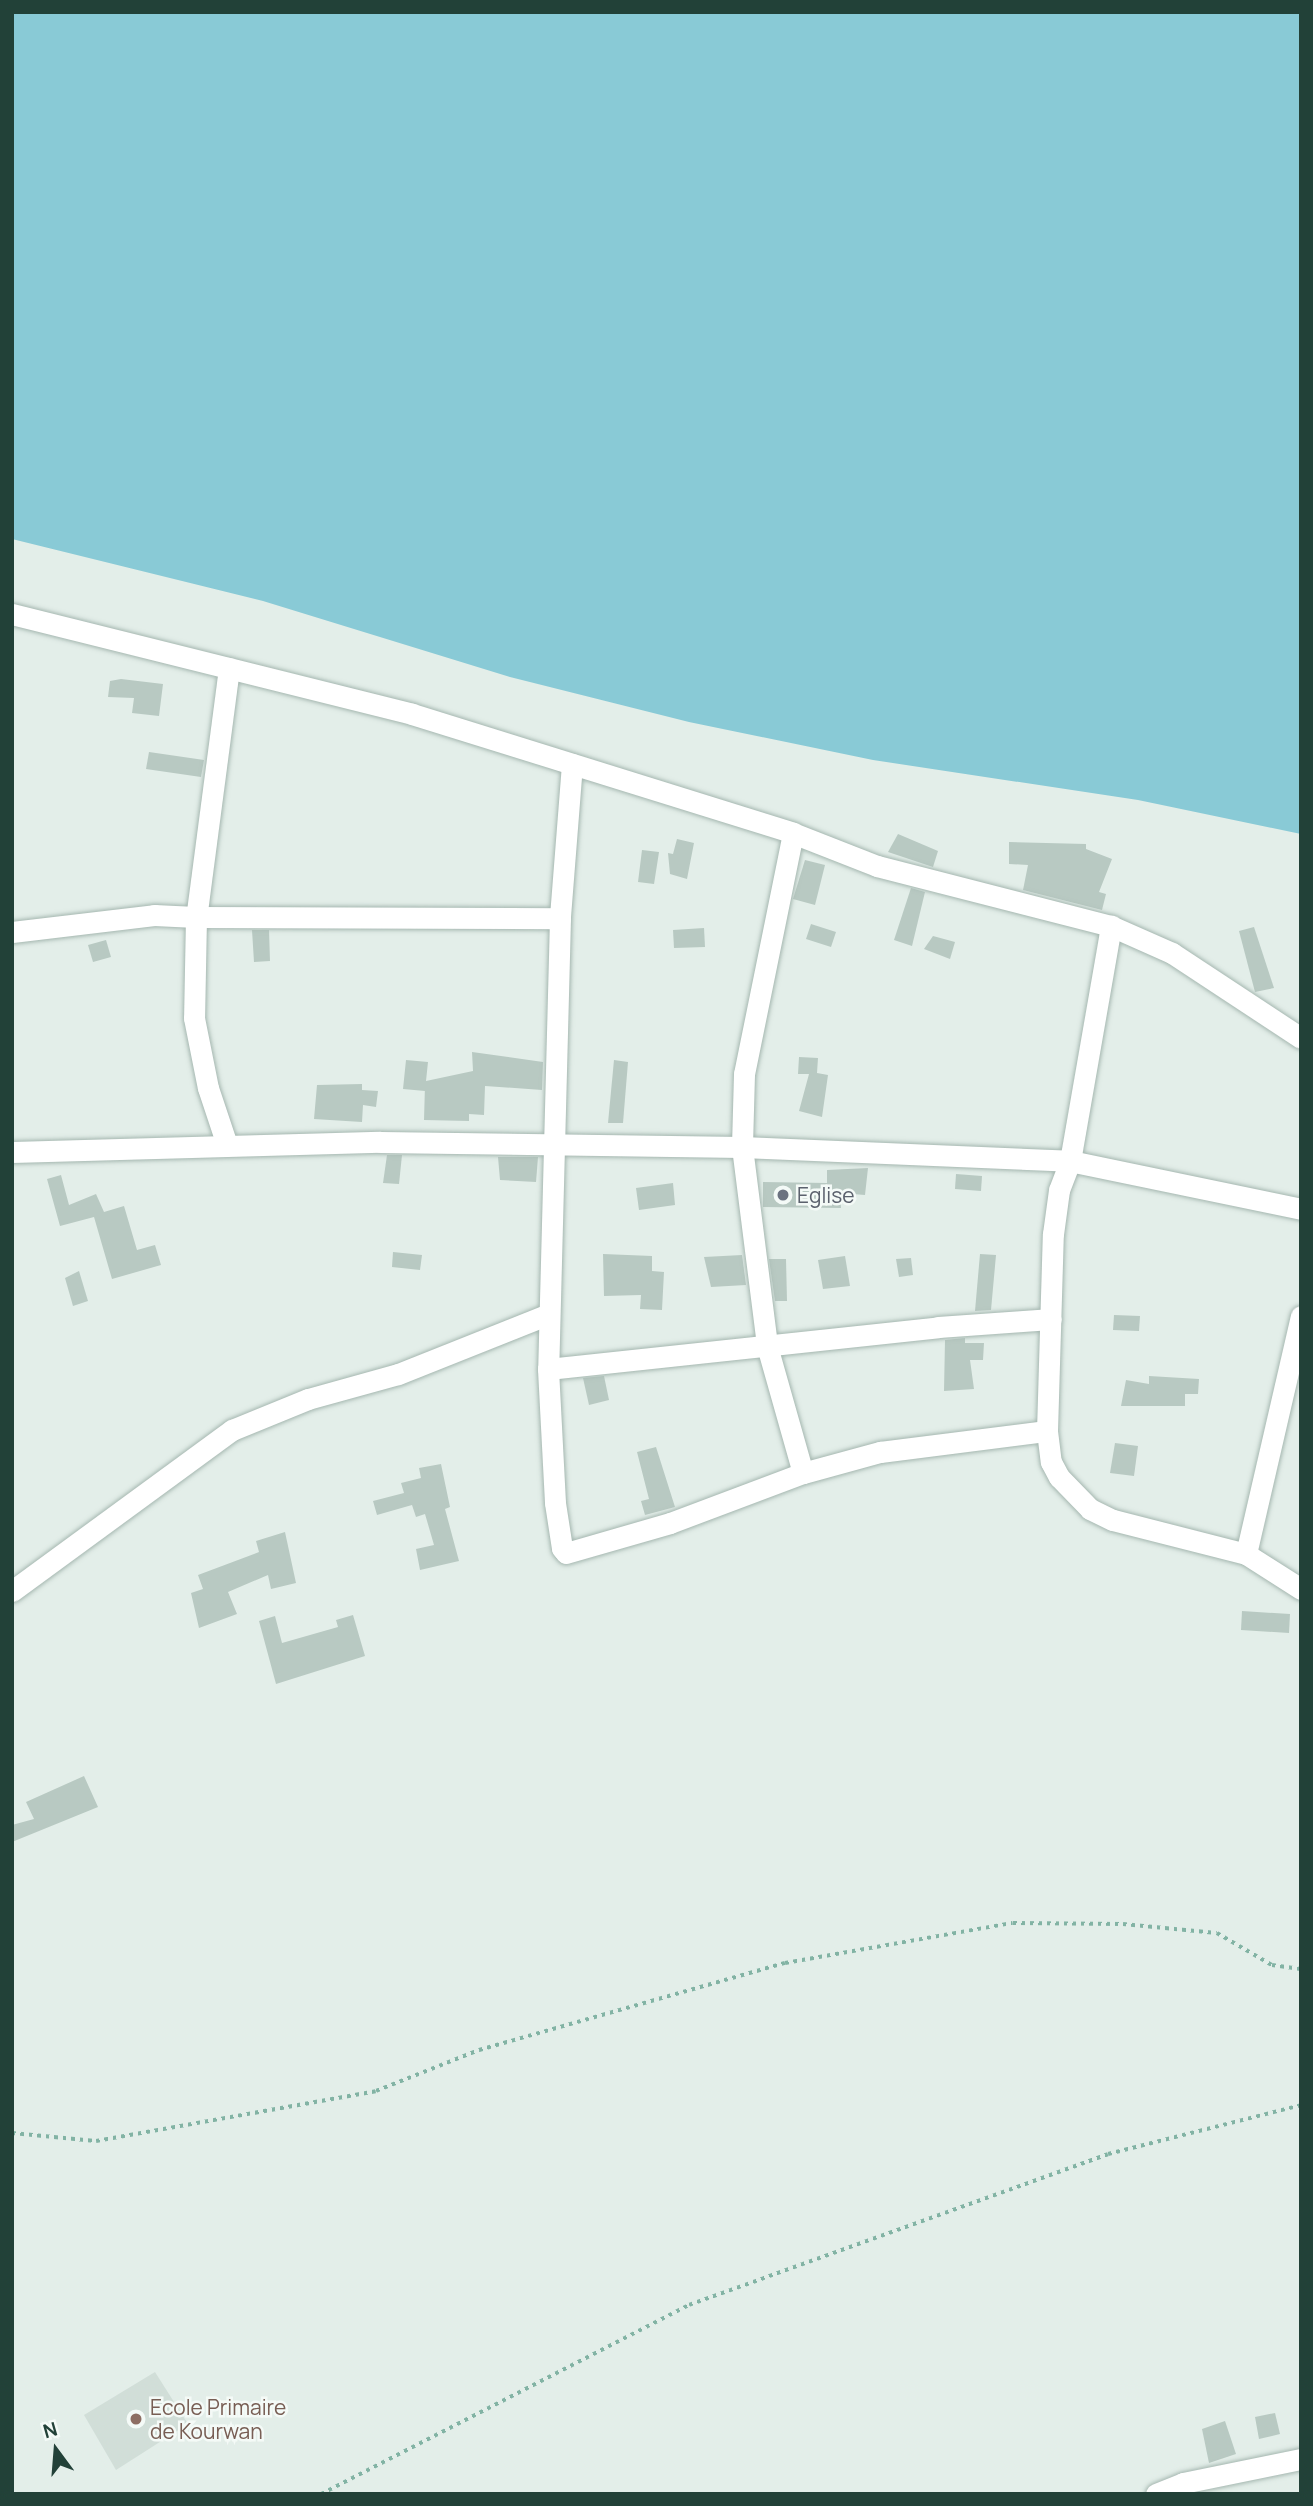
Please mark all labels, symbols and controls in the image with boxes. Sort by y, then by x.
place label: Eglise [797,1182,855,1208]
marker: Eglise [775,1187,791,1203]
place label: Ecole Primaire de Kourwan [150,2394,286,2444]
marker: Ecole Primaire de Kourwan [128,2411,144,2427]
north arrow [21,2415,91,2485]
text: N [40,2415,60,2444]

